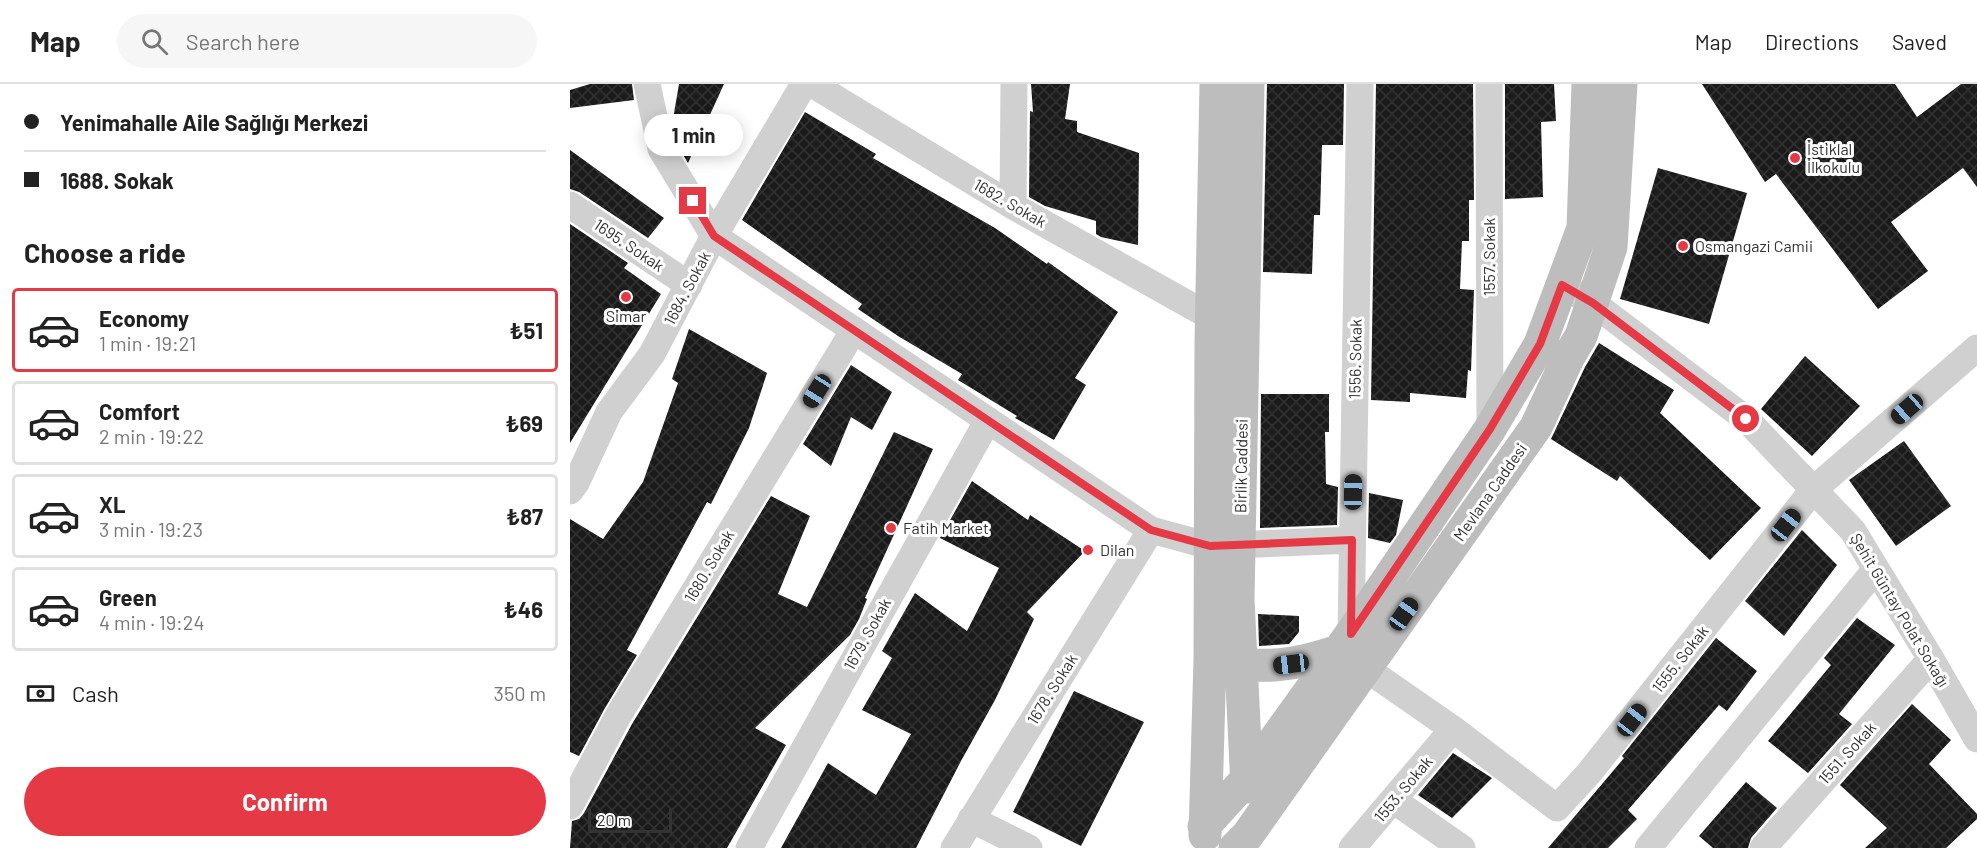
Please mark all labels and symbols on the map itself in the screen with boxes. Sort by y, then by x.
callout: 1 min [644,114,742,156]
place label: İstiklal İlkokulu [1807,139,1860,176]
marker: İstiklal İlkokulu [1788,151,1802,165]
street label: 1682. Sokak [971,174,1050,231]
route end [679,187,706,214]
street label: 1695. Sokak [591,214,668,275]
street label: 1557. Sokak [1479,218,1498,296]
place label: Osmangazi Camii [1695,236,1813,255]
marker: Osmangazi Camii [1676,239,1690,253]
street label: 1684. Sokak [659,248,714,328]
marker: Simar [619,290,633,304]
place label: Simar [606,306,647,325]
street label: 1556. Sokak [1344,319,1365,399]
car [800,371,834,411]
car [1888,390,1926,428]
route start [1732,405,1759,432]
street label: Birlik Caddesi [1230,419,1251,513]
street label: Mevlana Caddesi [1449,439,1530,544]
car [1344,474,1362,510]
car [1768,505,1804,545]
place label: Fatih Market [903,518,989,537]
marker: Fatih Market [884,521,898,535]
street label: 1680. Sokak [680,526,738,605]
street label: Şehit Güntay Polat Sokağı [1847,529,1954,690]
place label: Dilan [1100,540,1134,559]
marker: Dilan [1081,543,1095,557]
street label: 1679. Sokak [839,594,894,673]
car [1386,594,1422,634]
street label: 1555. Sokak [1647,621,1712,696]
street label: 1678. Sokak [1022,650,1081,727]
car [1272,653,1310,675]
car [1614,700,1650,740]
street label: 1551. Sokak [1814,718,1879,788]
street label: 1553. Sokak [1370,752,1436,825]
scale bar [588,806,672,834]

